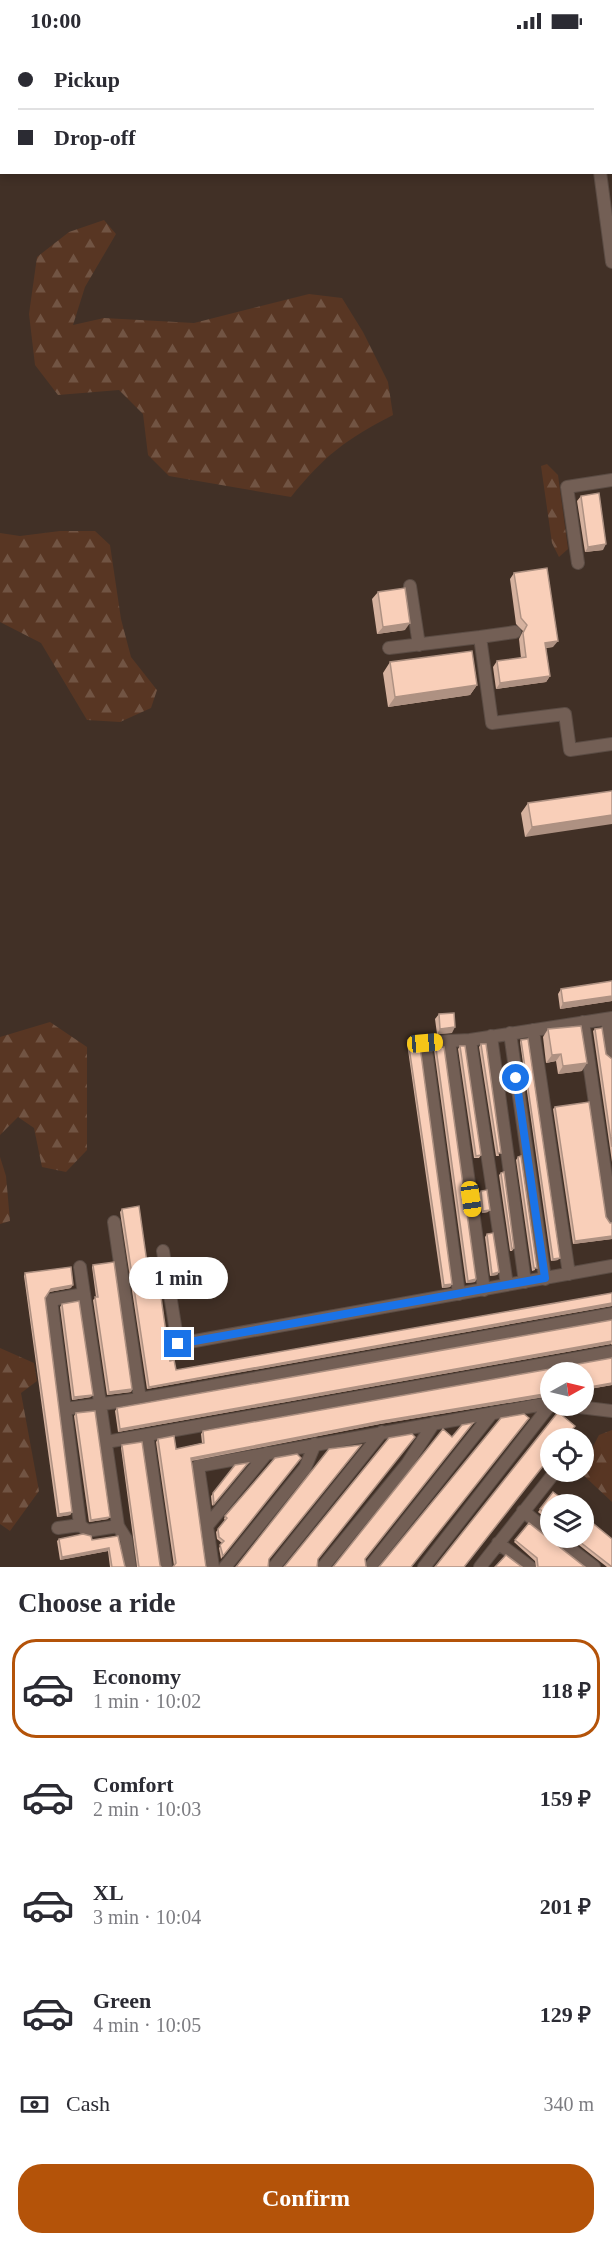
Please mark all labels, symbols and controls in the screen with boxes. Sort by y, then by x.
text: 10:00 [30,8,81,33]
text: Pickup [54,67,120,92]
text: Drop-off [54,125,135,150]
car [406,1032,444,1054]
route start [502,1064,529,1091]
car [460,1180,482,1218]
callout: 1 min [128,1257,228,1299]
text: 1 min [154,1267,203,1289]
route end [164,1330,191,1357]
north arrow [540,1362,594,1416]
map controls [540,1362,594,1548]
button: locate [540,1428,594,1482]
button: layers [540,1494,594,1548]
text: Choose a ride [18,1588,176,1618]
icon: car [21,1662,75,1716]
text: Economy [93,1664,181,1689]
text: 118 ₽ [541,1678,591,1703]
text: 1 min · 10:02 [93,1690,201,1712]
icon: car [21,1770,75,1824]
text: Comfort [93,1772,174,1797]
text: 159 ₽ [540,1786,591,1811]
text: 2 min · 10:03 [93,1798,201,1820]
icon: car [21,1878,75,1932]
text: XL [93,1880,124,1905]
text: 201 ₽ [540,1894,591,1919]
text: 3 min · 10:04 [93,1906,201,1928]
icon: car [21,1986,75,2040]
text: Green [93,1988,151,2013]
text: 129 ₽ [540,2002,591,2027]
text: 4 min · 10:05 [93,2014,201,2036]
icon: cash [18,2088,51,2121]
text: Cash [66,2091,110,2116]
text: 340 m [543,2093,594,2115]
button: Confirm [18,2164,594,2233]

